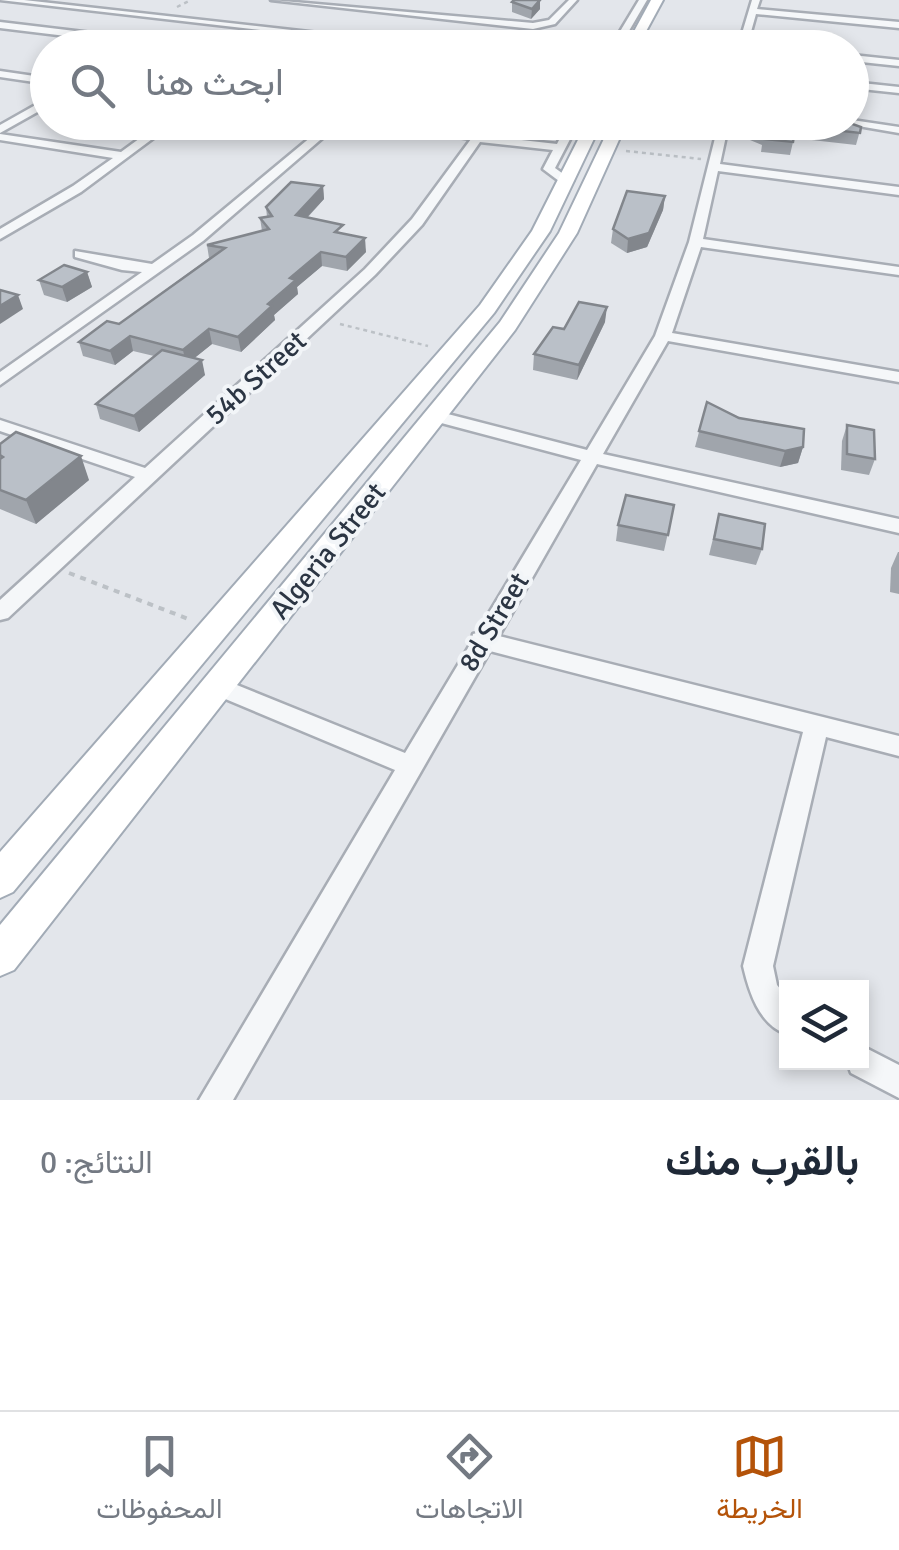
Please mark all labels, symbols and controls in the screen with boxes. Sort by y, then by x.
search box [30,30,869,140]
icon: search [65,58,120,113]
text: ابحث هنا [145,59,284,106]
street label: 54b Street [199,324,314,432]
street label: Algeria Street [263,476,393,626]
street label: 8d Street [451,566,537,678]
map controls [779,980,869,1070]
button: layers [779,980,869,1070]
text: بالقرب منك [665,1136,859,1187]
text: النتائج: 0 [40,1143,153,1182]
tab: المحفوظات [96,1429,222,1533]
tab: الاتجاهات [415,1429,524,1533]
tab: الخريطة [716,1429,803,1533]

